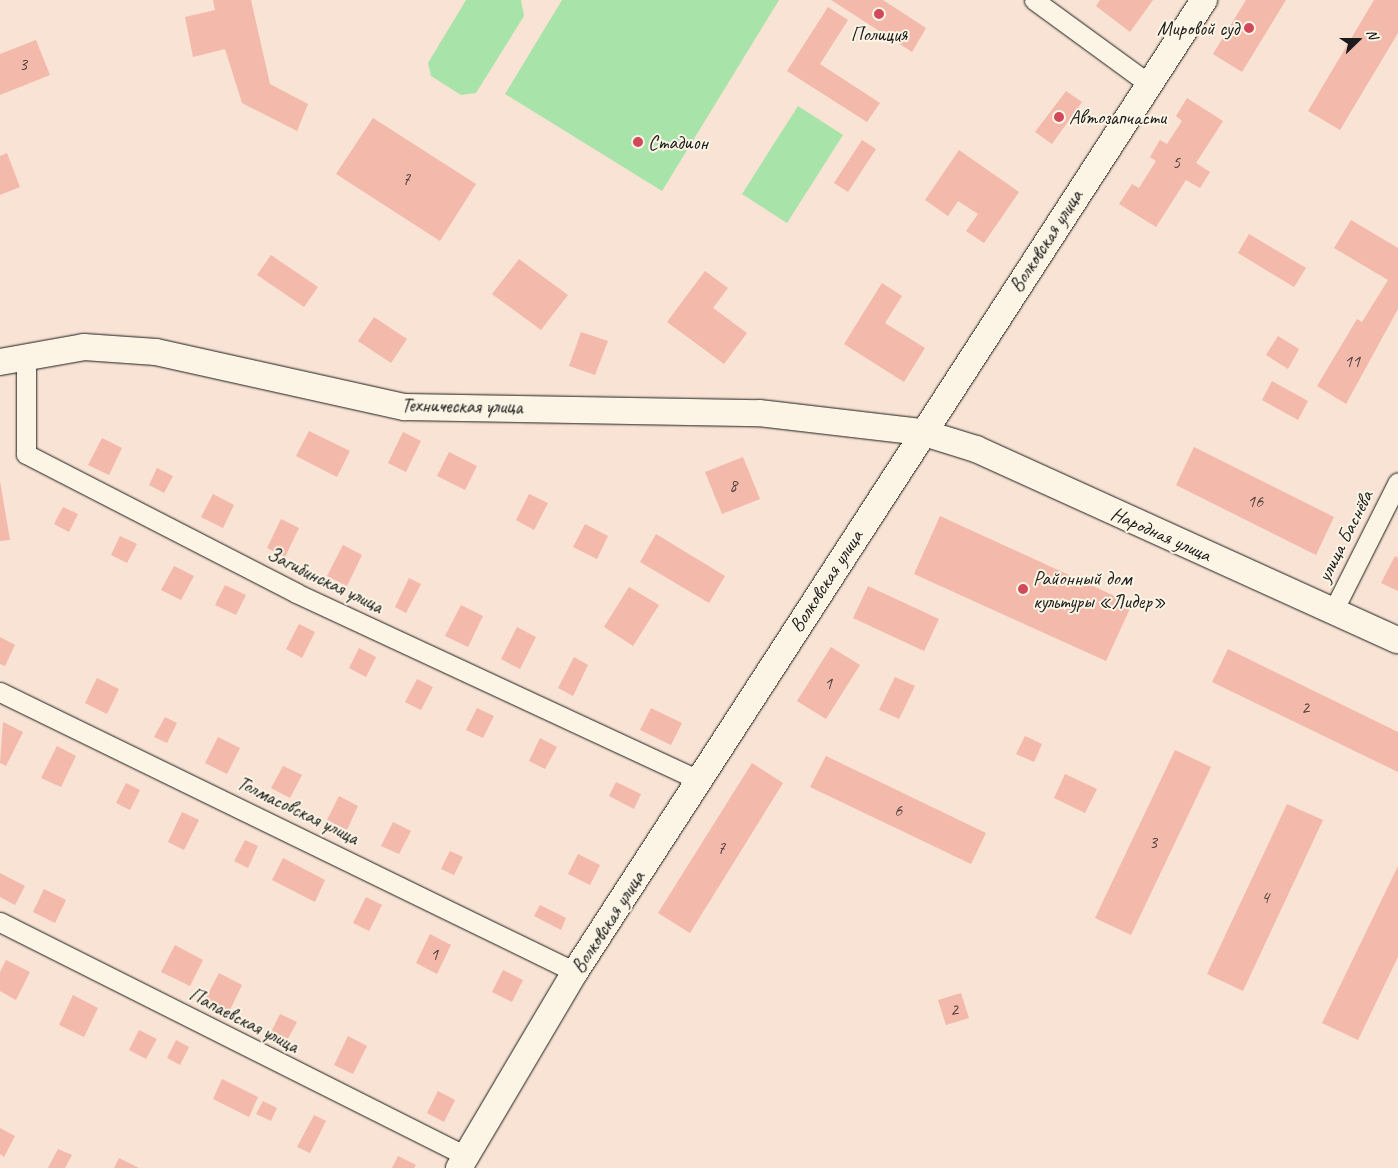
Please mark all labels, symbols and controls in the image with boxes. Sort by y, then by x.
marker: Полиция [873,8,885,20]
north arrow [1333,15,1383,65]
place label: Мировой суд [1157,16,1239,40]
place label: Полиция [851,22,907,46]
marker: Мировой суд [1243,22,1255,34]
text: N [1363,27,1382,41]
house number: 3 [19,53,27,75]
place label: Автозапчасти [1069,105,1166,129]
marker: Автозапчасти [1053,111,1065,123]
place label: Стадион [648,130,708,154]
marker: Стадион [632,136,644,148]
house number: 5 [1172,151,1180,173]
house number: 7 [402,168,410,190]
street label: Волковская улица [1004,185,1088,297]
house number: 11 [1344,350,1360,372]
street label: Техническая улица [400,393,524,419]
house number: 8 [729,474,737,496]
street label: улица Баснёва [1312,487,1378,585]
house number: 16 [1247,490,1263,512]
street label: Народная улица [1107,501,1215,567]
street label: Волковская улица [784,525,868,637]
street label: Загибинская улица [262,541,388,619]
place label: Районный дом культуры «Лидер» [1033,566,1166,613]
marker: Районный дом культуры «Лидер» [1017,583,1029,595]
house number: 1 [824,672,832,694]
house number: 2 [1301,696,1309,718]
street label: Толмасовская улица [233,770,363,850]
house number: 6 [894,799,902,821]
house number: 3 [1149,831,1157,853]
house number: 7 [717,837,725,859]
street label: Волковская улица [566,866,650,978]
house number: 4 [1261,886,1269,908]
house number: 1 [430,943,438,965]
street label: Папаевская улица [184,982,304,1058]
house number: 2 [950,998,958,1020]

